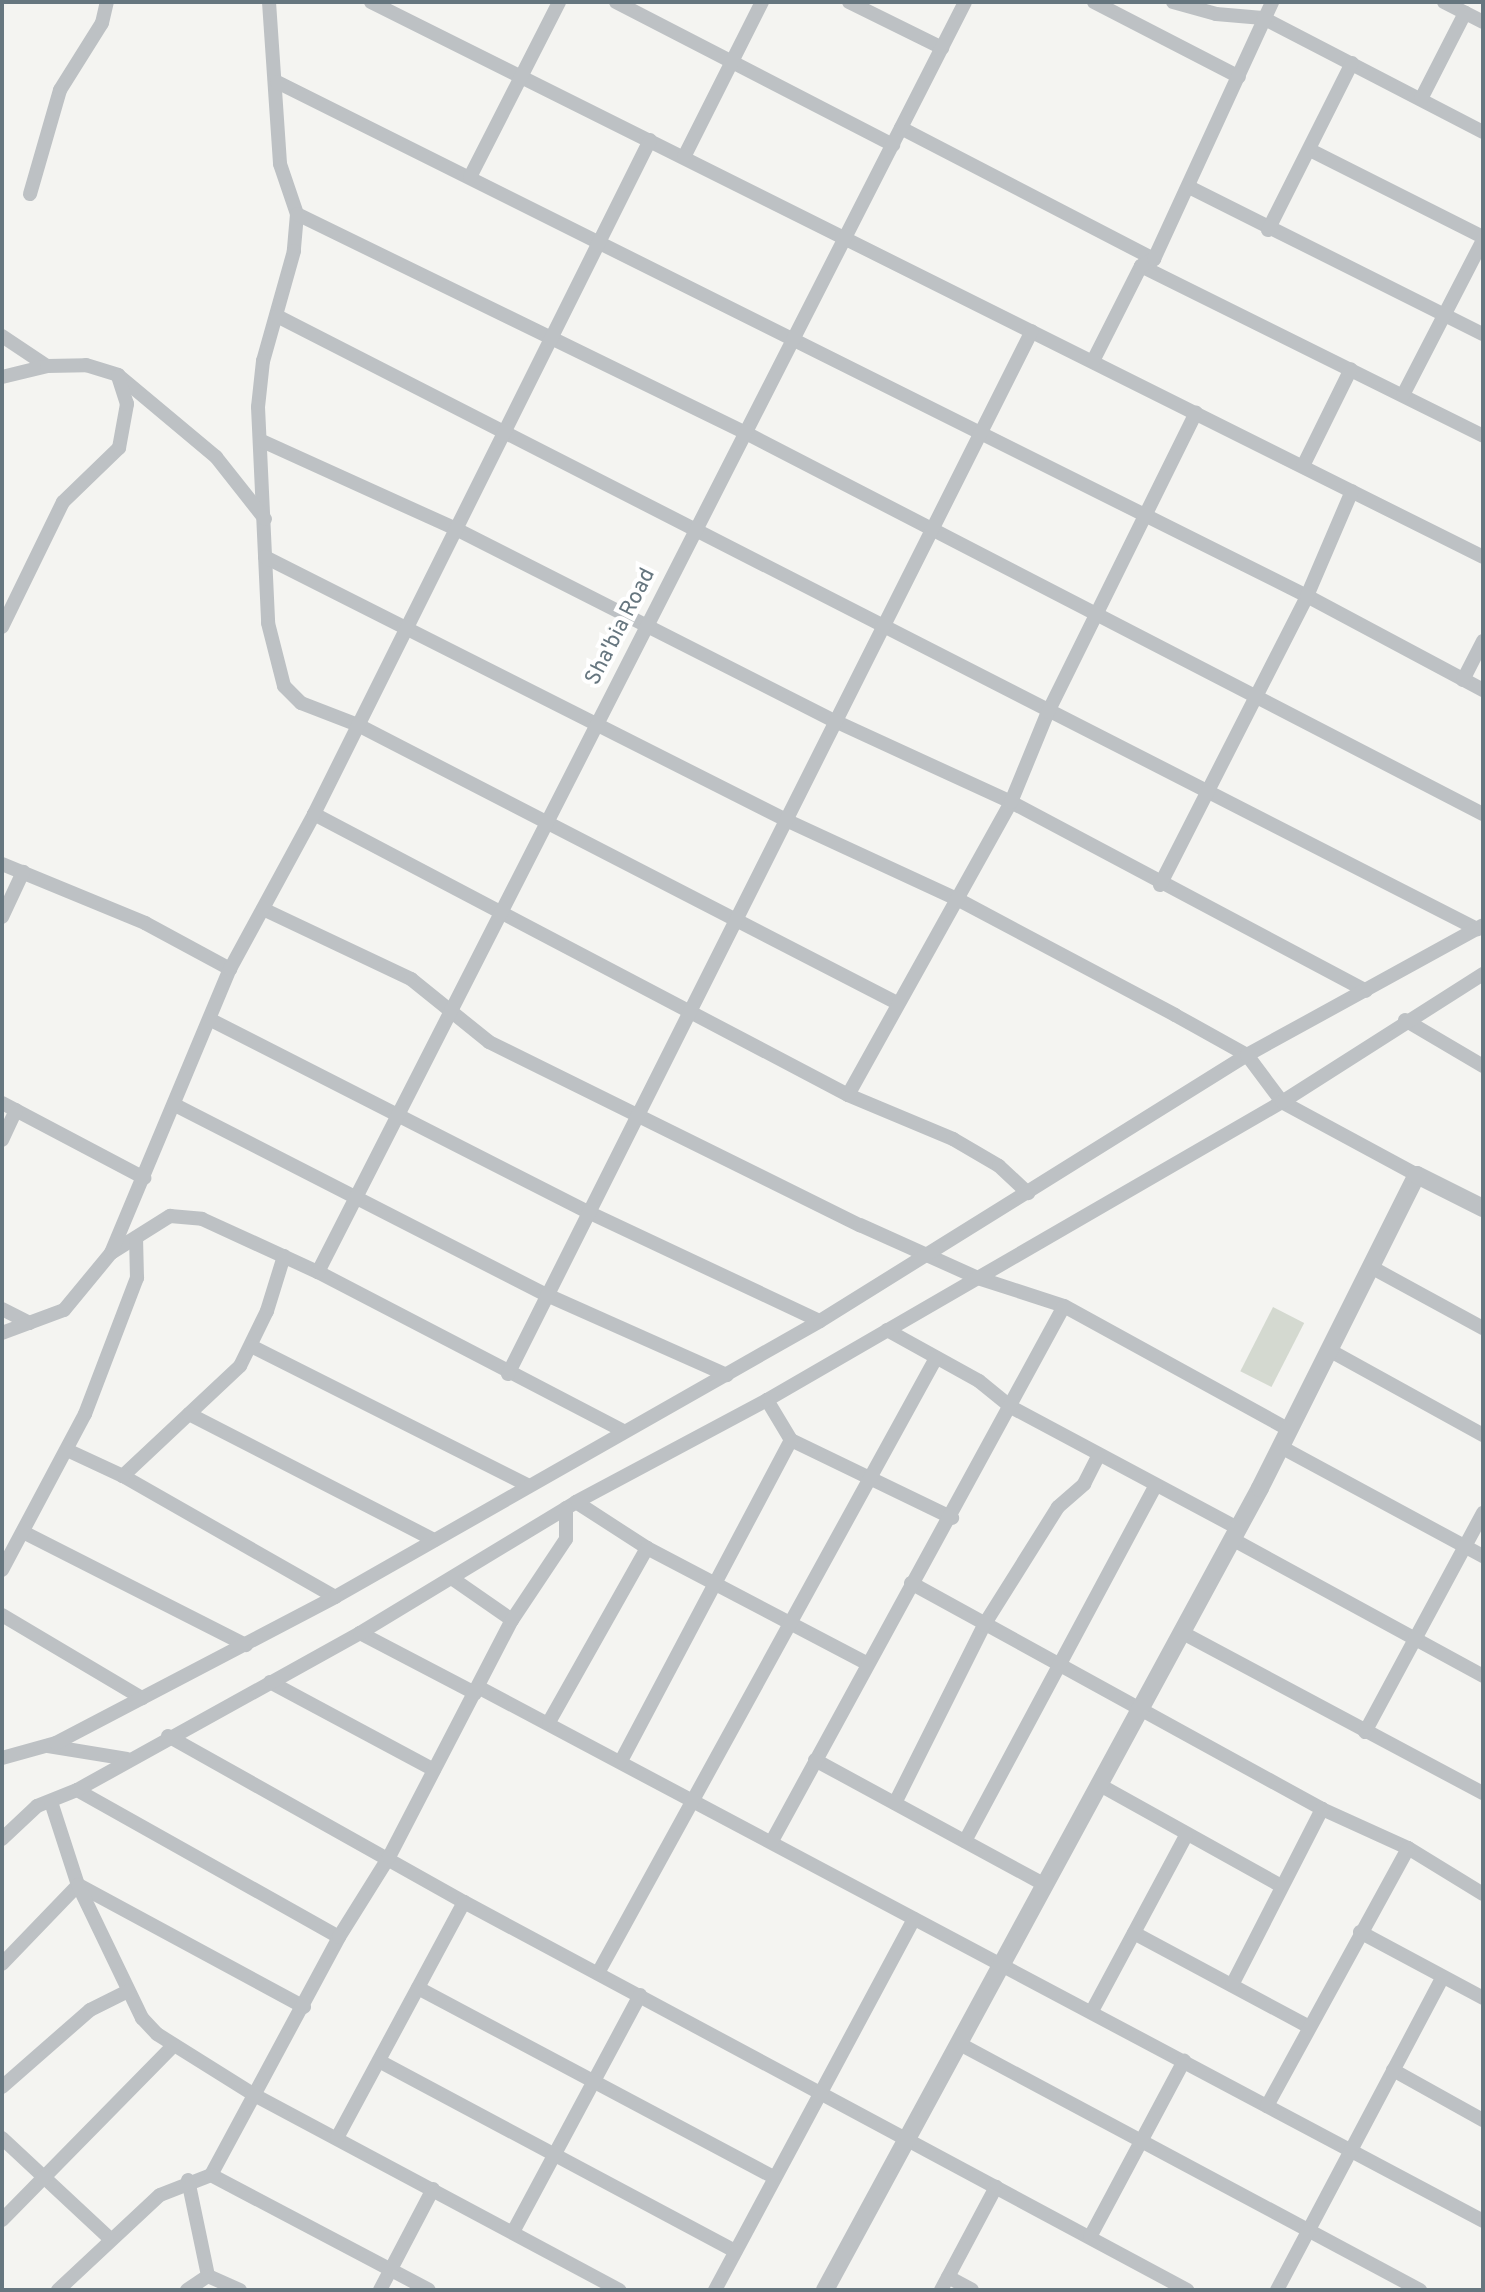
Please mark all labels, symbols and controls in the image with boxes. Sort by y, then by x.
street label: Sha'bia Road [580,564,662,690]

